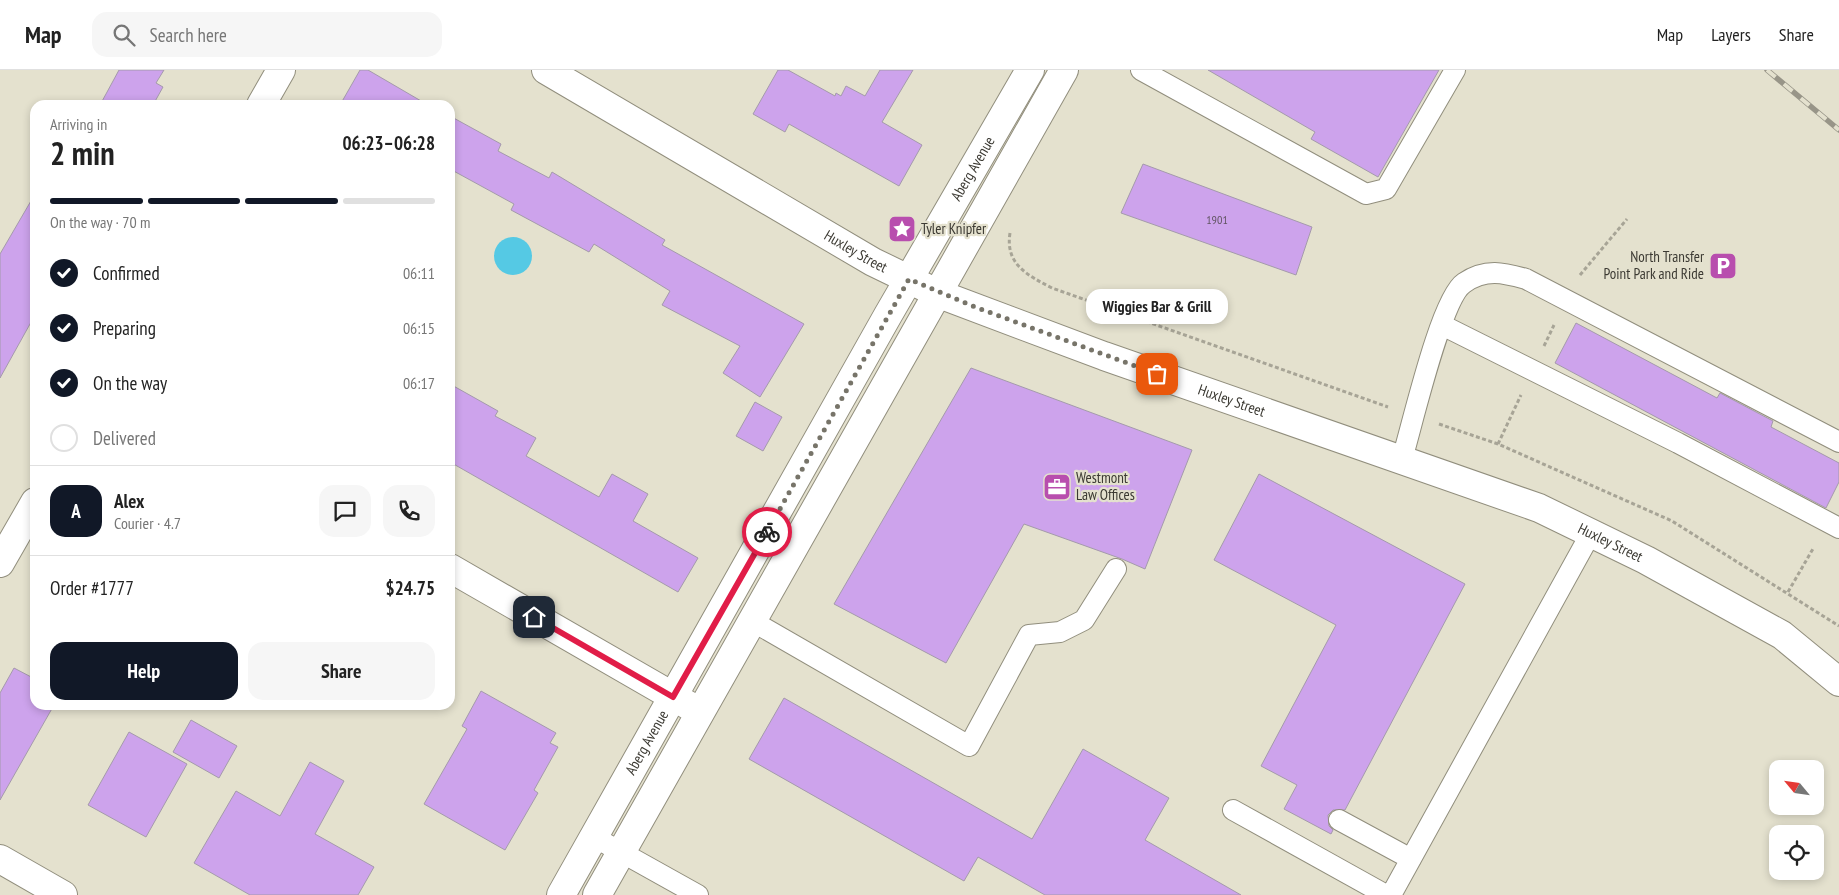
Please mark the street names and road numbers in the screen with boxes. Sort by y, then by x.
street label: Aberg Avenue [946,133,998,204]
street label: Huxley Street [821,225,891,276]
street label: Huxley Street [1196,380,1268,421]
street label: Huxley Street [1575,518,1646,566]
street label: Aberg Avenue [621,707,672,778]

